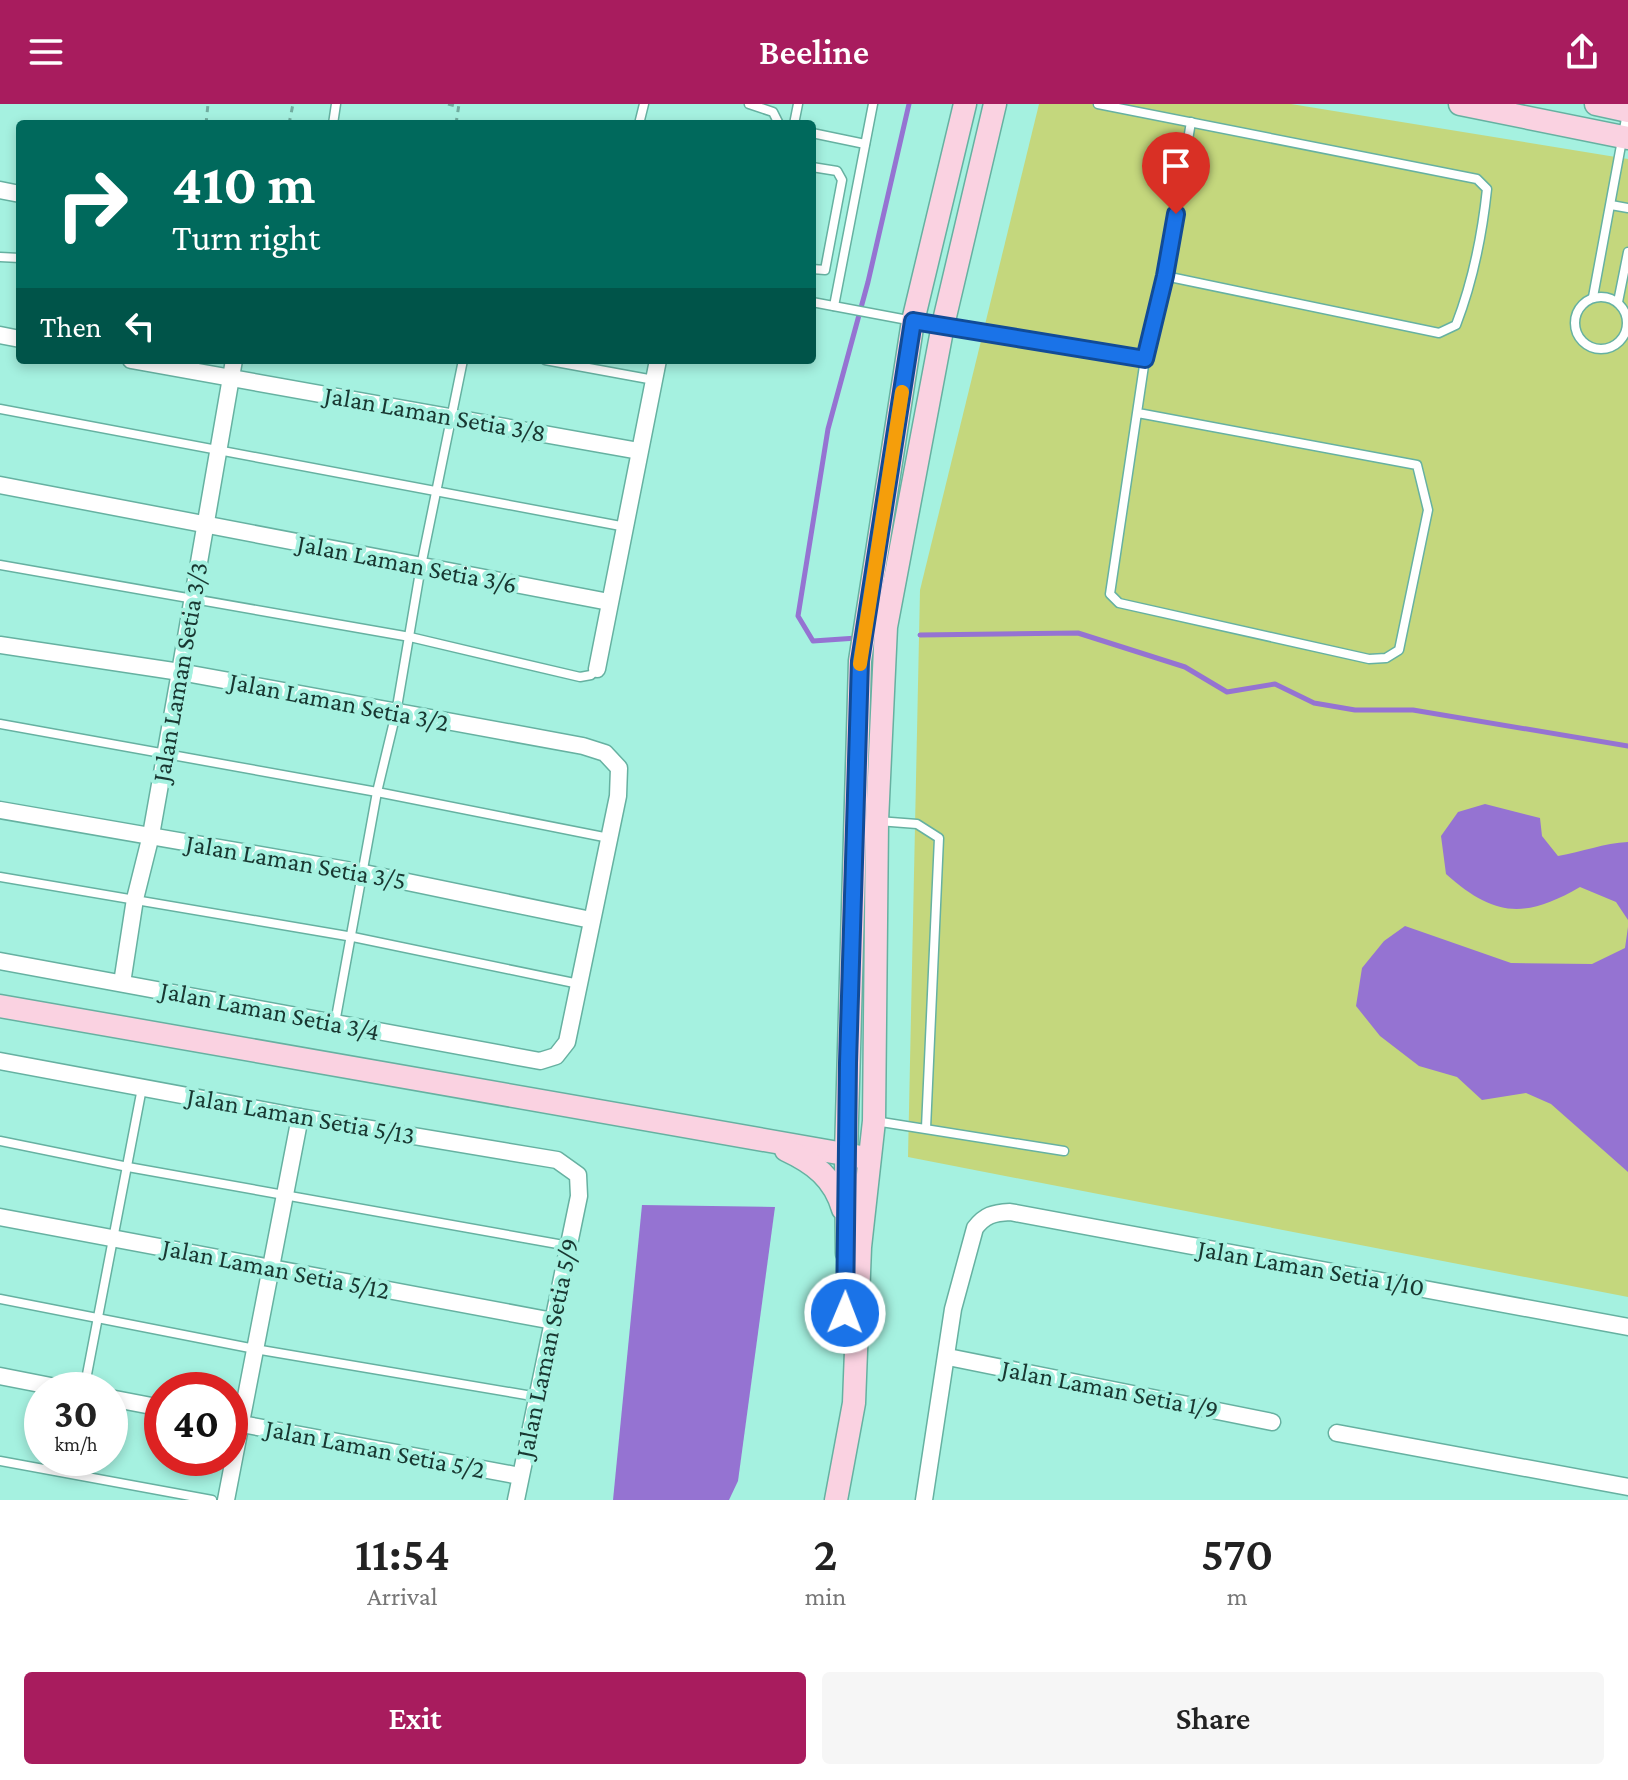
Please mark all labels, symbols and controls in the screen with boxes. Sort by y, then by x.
icon: menu [24,30,68,74]
icon: share [1560,30,1604,74]
text: Beeline [759,32,869,72]
pin [1142,132,1210,214]
icon: arrive [1154,144,1198,188]
icon: right [40,152,144,256]
text: 410 m [172,153,315,215]
text: Turn right [172,218,320,258]
icon: left [118,304,162,348]
text: Then [40,310,102,343]
street label: Jalan Laman Setia 3/8 [320,380,548,448]
street label: Jalan Laman Setia 3/6 [293,528,519,600]
street label: Jalan Laman Setia 3/3 [146,560,214,786]
street label: Jalan Laman Setia 3/2 [225,666,451,738]
street label: Jalan Laman Setia 3/5 [182,828,408,896]
street label: Jalan Laman Setia 3/4 [156,975,382,1046]
street label: Jalan Laman Setia 5/13 [183,1081,417,1150]
street label: Jalan Laman Setia 5/12 [158,1232,392,1305]
street label: Jalan Laman Setia 1/10 [1193,1233,1427,1302]
street label: Jalan Laman Setia 5/9 [509,1236,584,1462]
position arrow [803,1271,887,1355]
street label: Jalan Laman Setia 1/9 [997,1353,1221,1424]
speed limit sign: 40 [144,1372,248,1476]
text: 30 [54,1391,98,1436]
street label: Jalan Laman Setia 5/2 [261,1413,487,1485]
text: km/h [54,1433,98,1455]
text: 11:54 [355,1527,450,1580]
text: 2 [814,1527,837,1580]
text: 570 [1201,1527,1273,1580]
text: Arrival [367,1582,438,1611]
text: min [805,1582,846,1611]
text: m [1227,1582,1248,1611]
button: Exit [24,1672,806,1764]
button: Share [822,1672,1604,1764]

